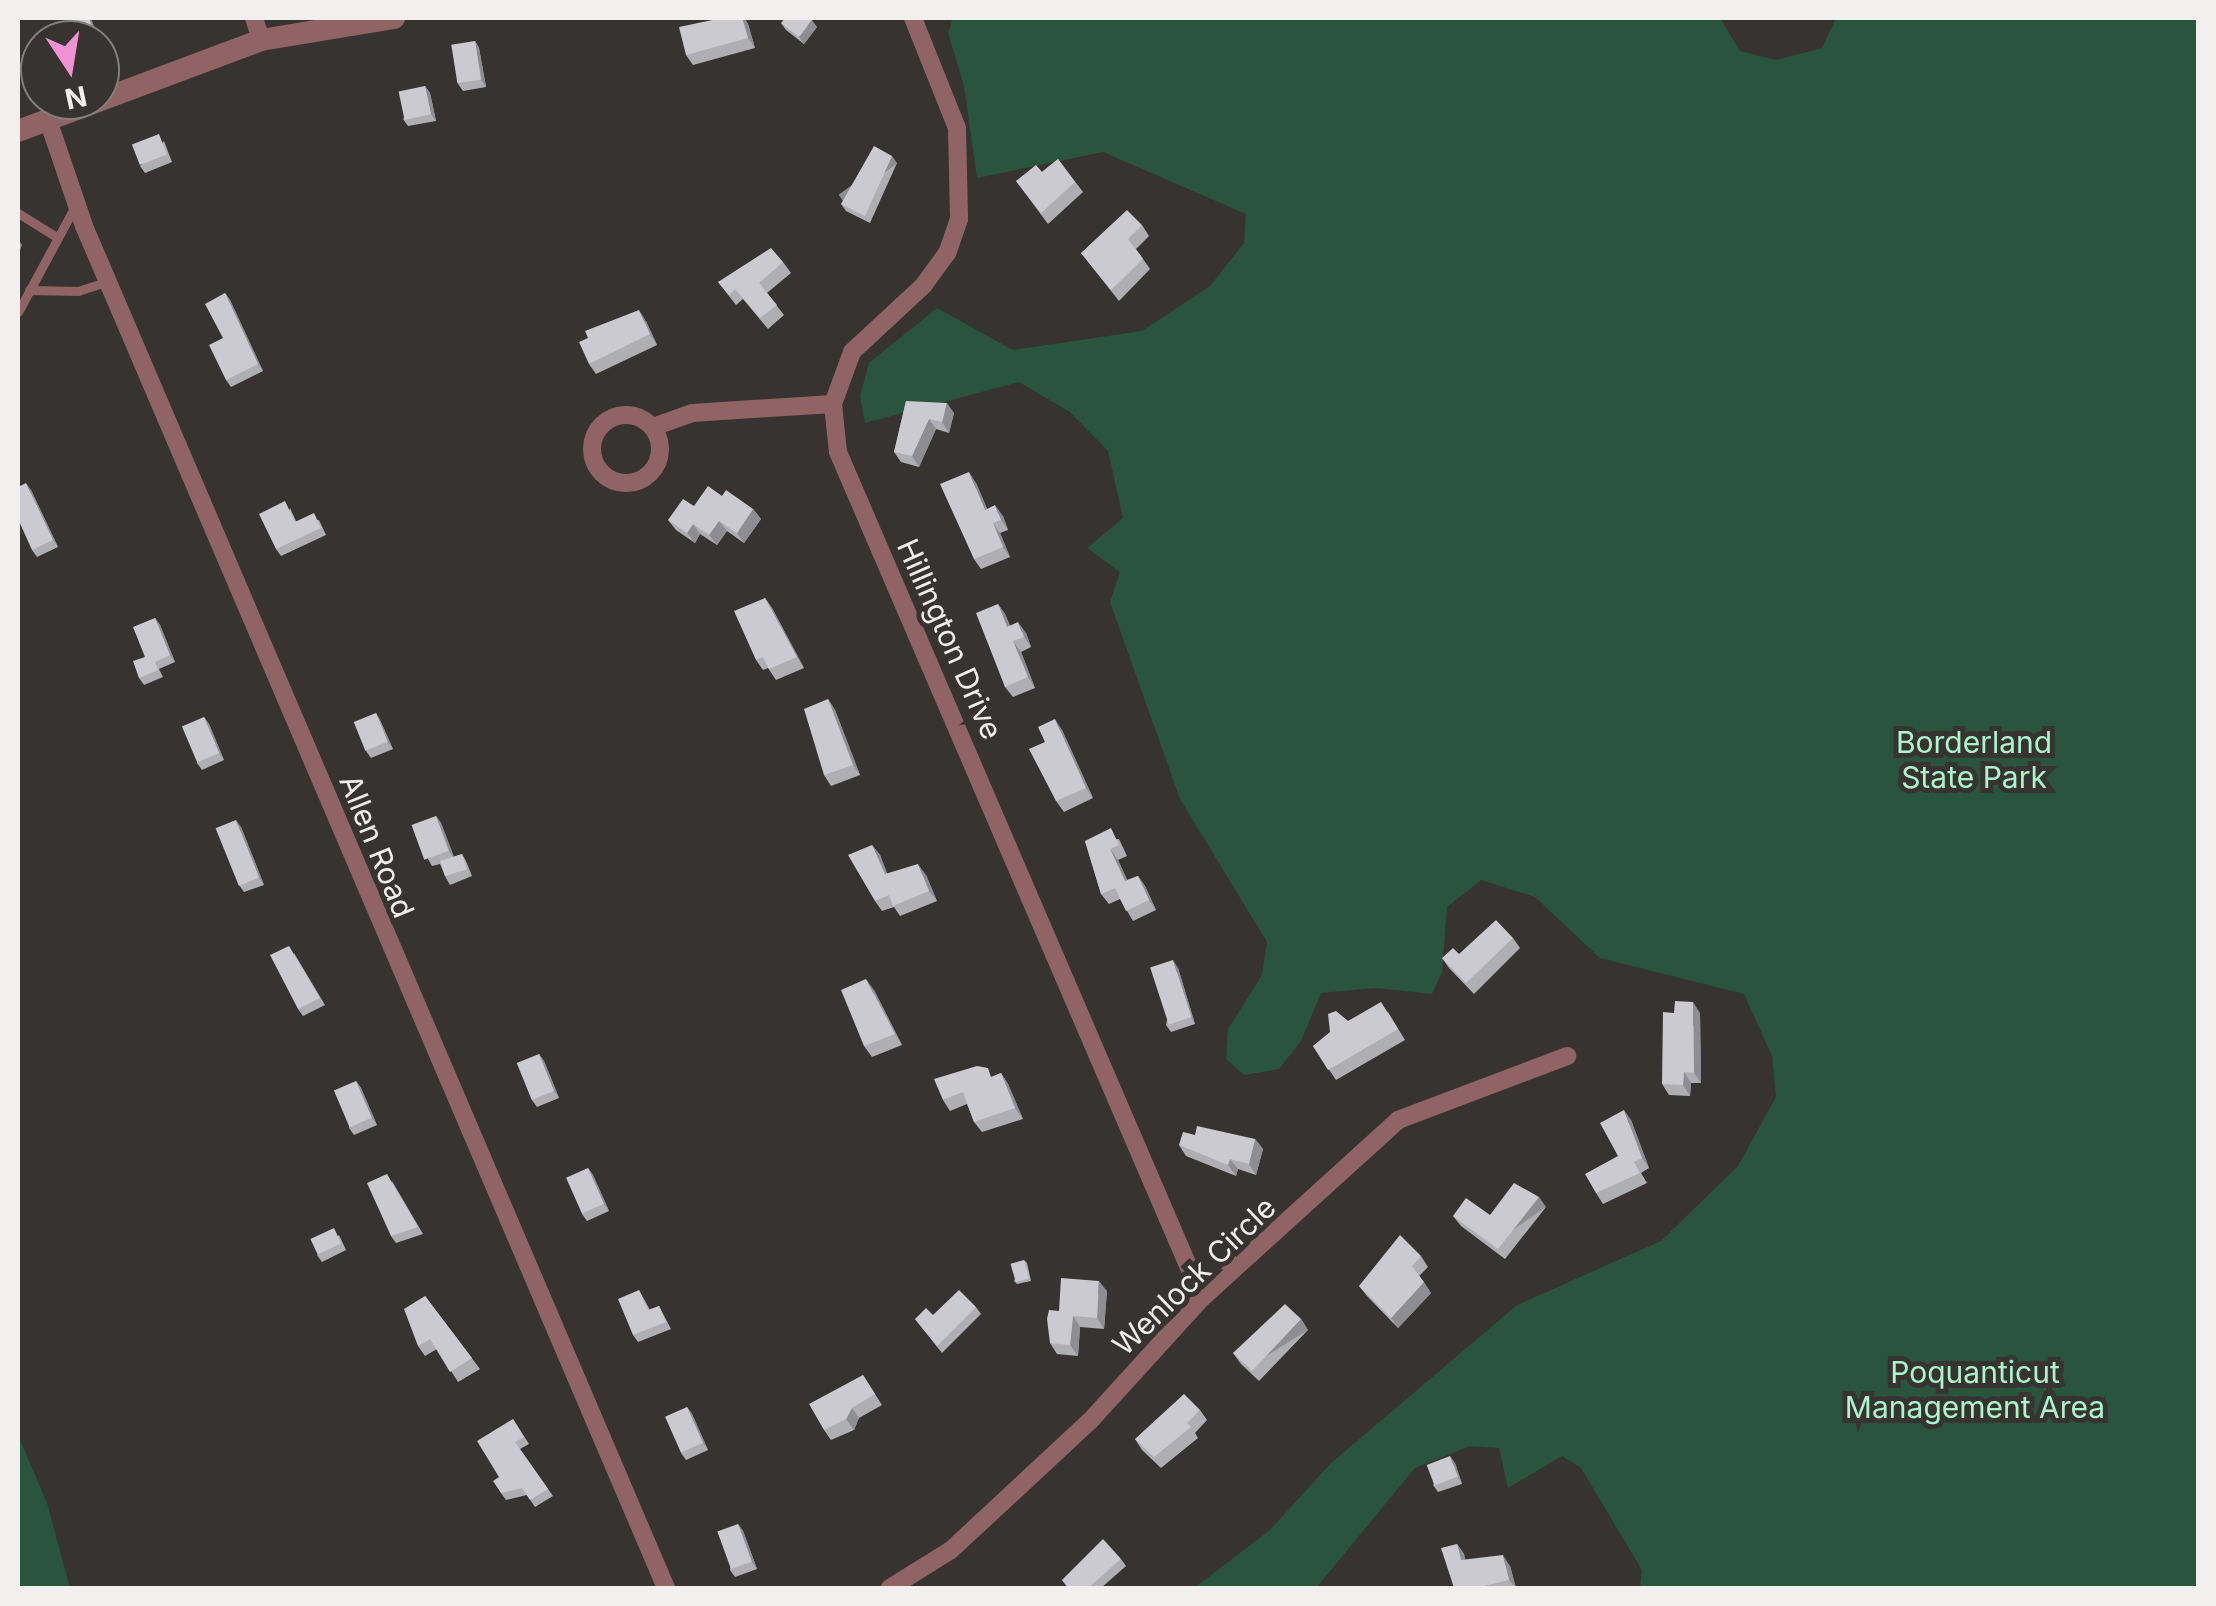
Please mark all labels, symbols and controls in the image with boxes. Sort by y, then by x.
north arrow [20,20,120,120]
text: N [62,79,90,116]
street label: Hillington Drive [890,533,1010,745]
park label: Borderland State Park [1896,724,2052,794]
street label: Allen Road [332,769,422,923]
street label: Wenlock Circle [1105,1189,1283,1363]
park label: Poquanticut Management Area [1845,1354,2105,1424]

